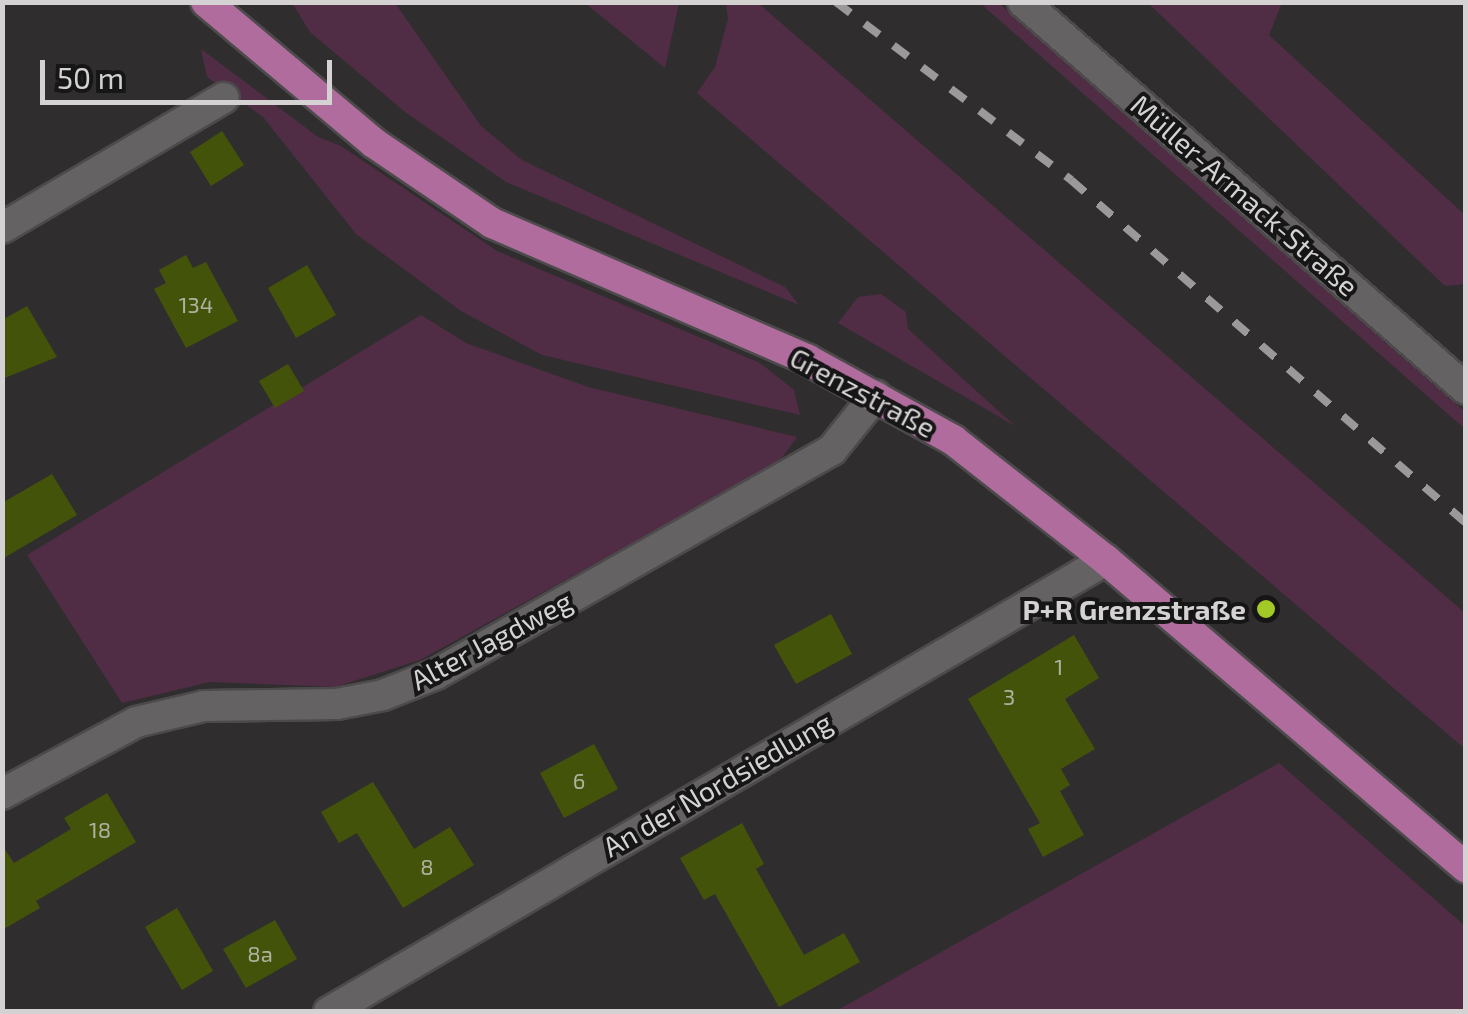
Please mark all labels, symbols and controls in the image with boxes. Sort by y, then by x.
scale bar [45,40,338,102]
text: 50 m [57,59,124,95]
street label: Müller-Armack-Straße [1125,87,1365,303]
house number: 134 [179,292,213,318]
street label: Grenzstraße [785,340,941,444]
street label: Alter Jagdweg [404,583,578,697]
place label: P+R Grenzstraße [1023,592,1246,626]
marker: P+R Grenzstraße [1255,598,1277,620]
house number: 1 [1055,654,1063,680]
house number: 3 [1003,684,1015,710]
street label: An der Nordsiedlung [596,705,838,863]
house number: 6 [573,768,585,794]
house number: 18 [89,817,111,843]
house number: 8 [420,854,434,880]
house number: 8a [247,941,273,967]

